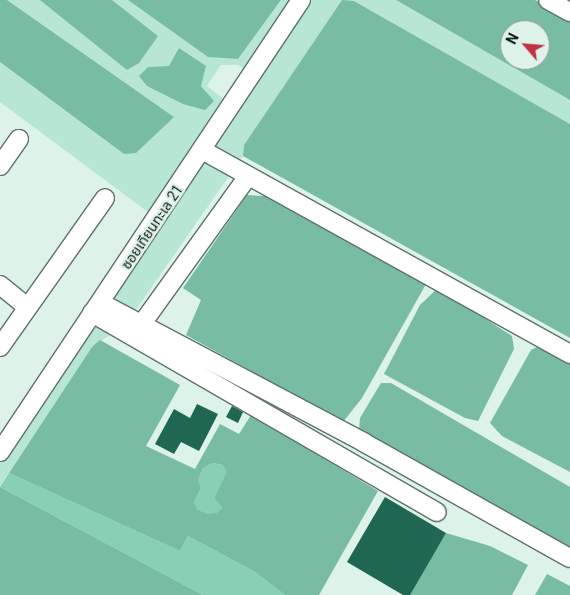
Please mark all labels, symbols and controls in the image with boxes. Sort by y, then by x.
north arrow [500,20,550,70]
text: N [503,31,522,47]
street label: ซอยเทียนทะเล 21 [118,182,186,272]

